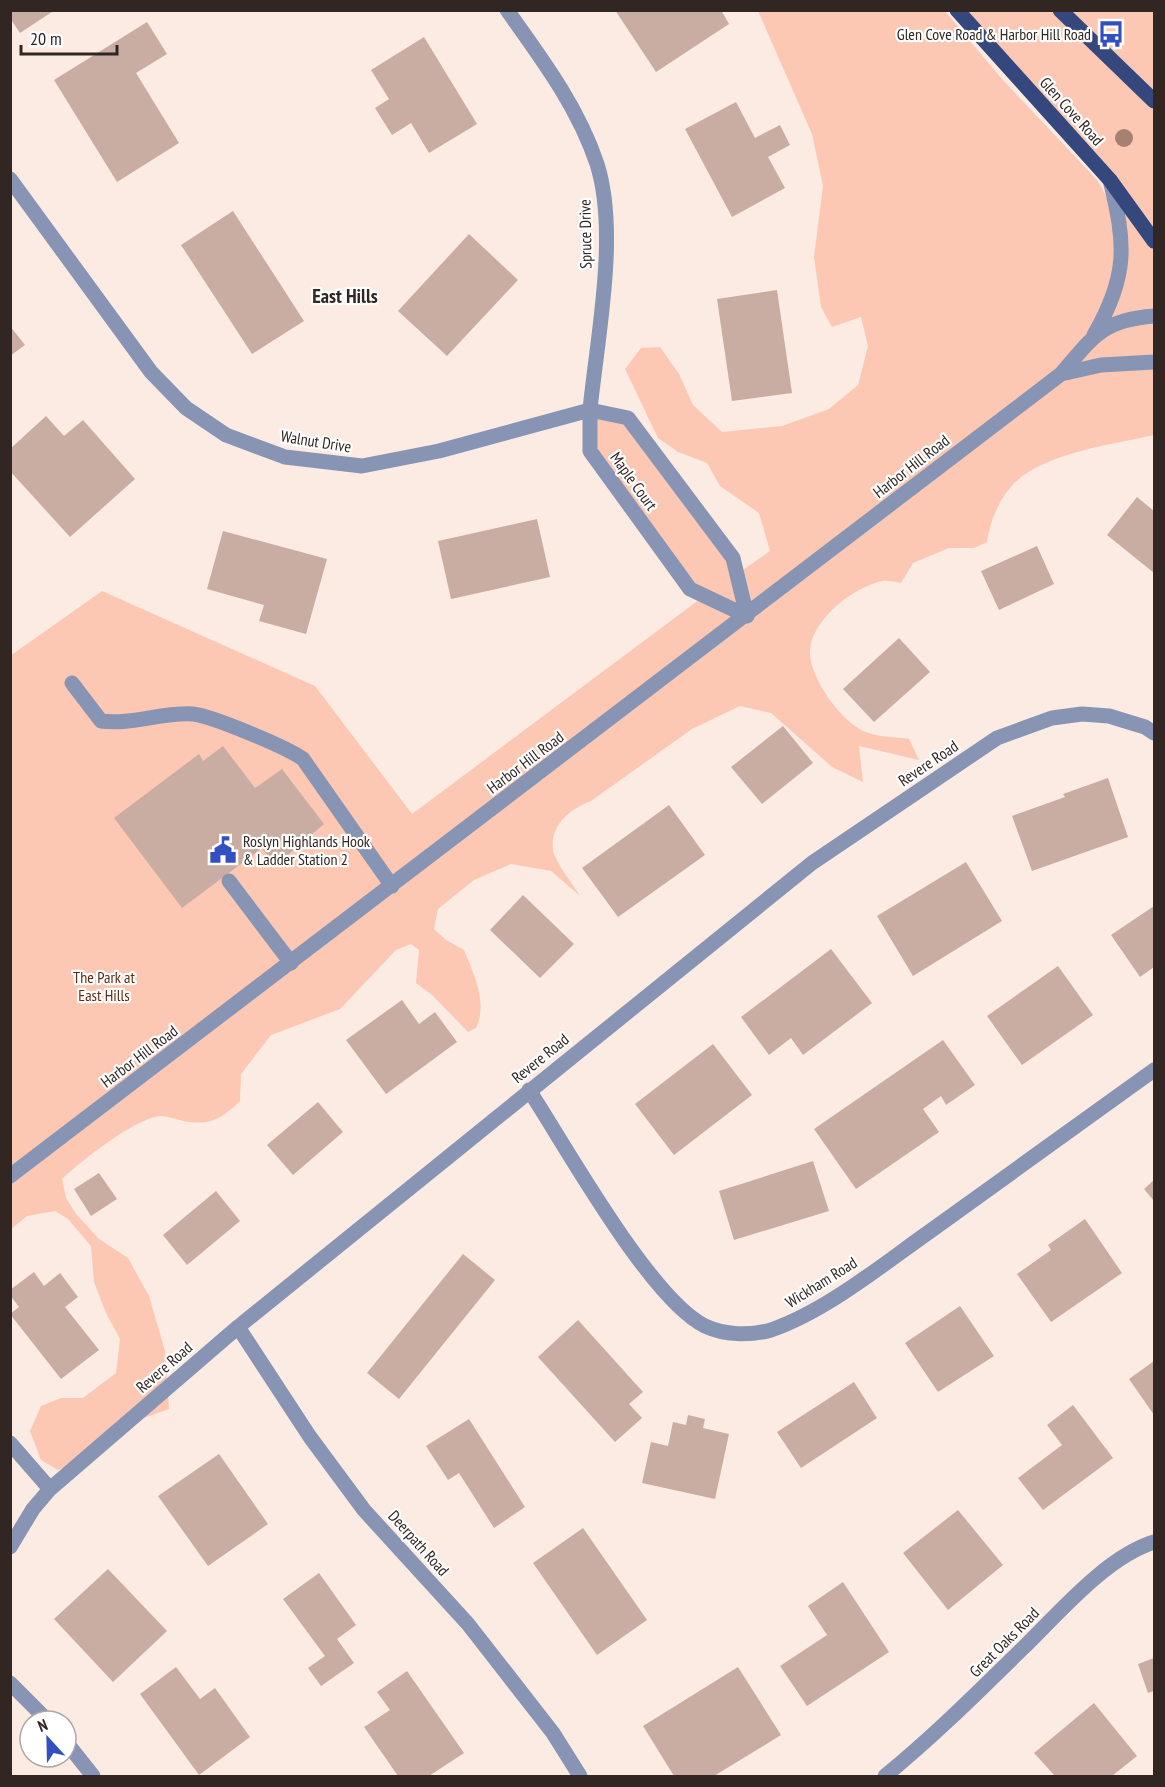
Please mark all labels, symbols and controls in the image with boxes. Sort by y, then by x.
scale bar [21,18,117,56]
bus stop icon: Glen Cove Road & Harbor Hill Road [1096,19,1126,49]
place label: Glen Cove Road & Harbor Hill Road [897,24,1091,44]
text: 20 m [30,27,62,50]
street label: Glen Cove Road [1036,72,1108,150]
street label: Spruce Drive [574,199,596,269]
district label: East Hills [312,283,378,309]
street label: Walnut Drive [279,426,353,456]
street label: Harbor Hill Road [869,430,953,502]
street label: Maple Court [606,448,662,515]
street label: Harbor Hill Road [483,727,567,797]
street label: Revere Road [894,736,962,790]
place label: Roslyn Highlands Hook & Ladder Station 2 [243,831,371,869]
public building icon: Roslyn Highlands Hook & Ladder Station 2 [208,835,238,865]
park label: The Park at East Hills [73,967,135,1005]
street label: Harbor Hill Road [97,1021,181,1091]
street label: Revere Road [507,1029,573,1087]
street label: Wickham Road [781,1252,861,1312]
street label: Revere Road [132,1337,196,1397]
street label: Deerpath Road [384,1506,454,1580]
street label: Great Oaks Road [965,1603,1043,1681]
north arrow [18,1709,78,1769]
text: N [35,1714,50,1736]

